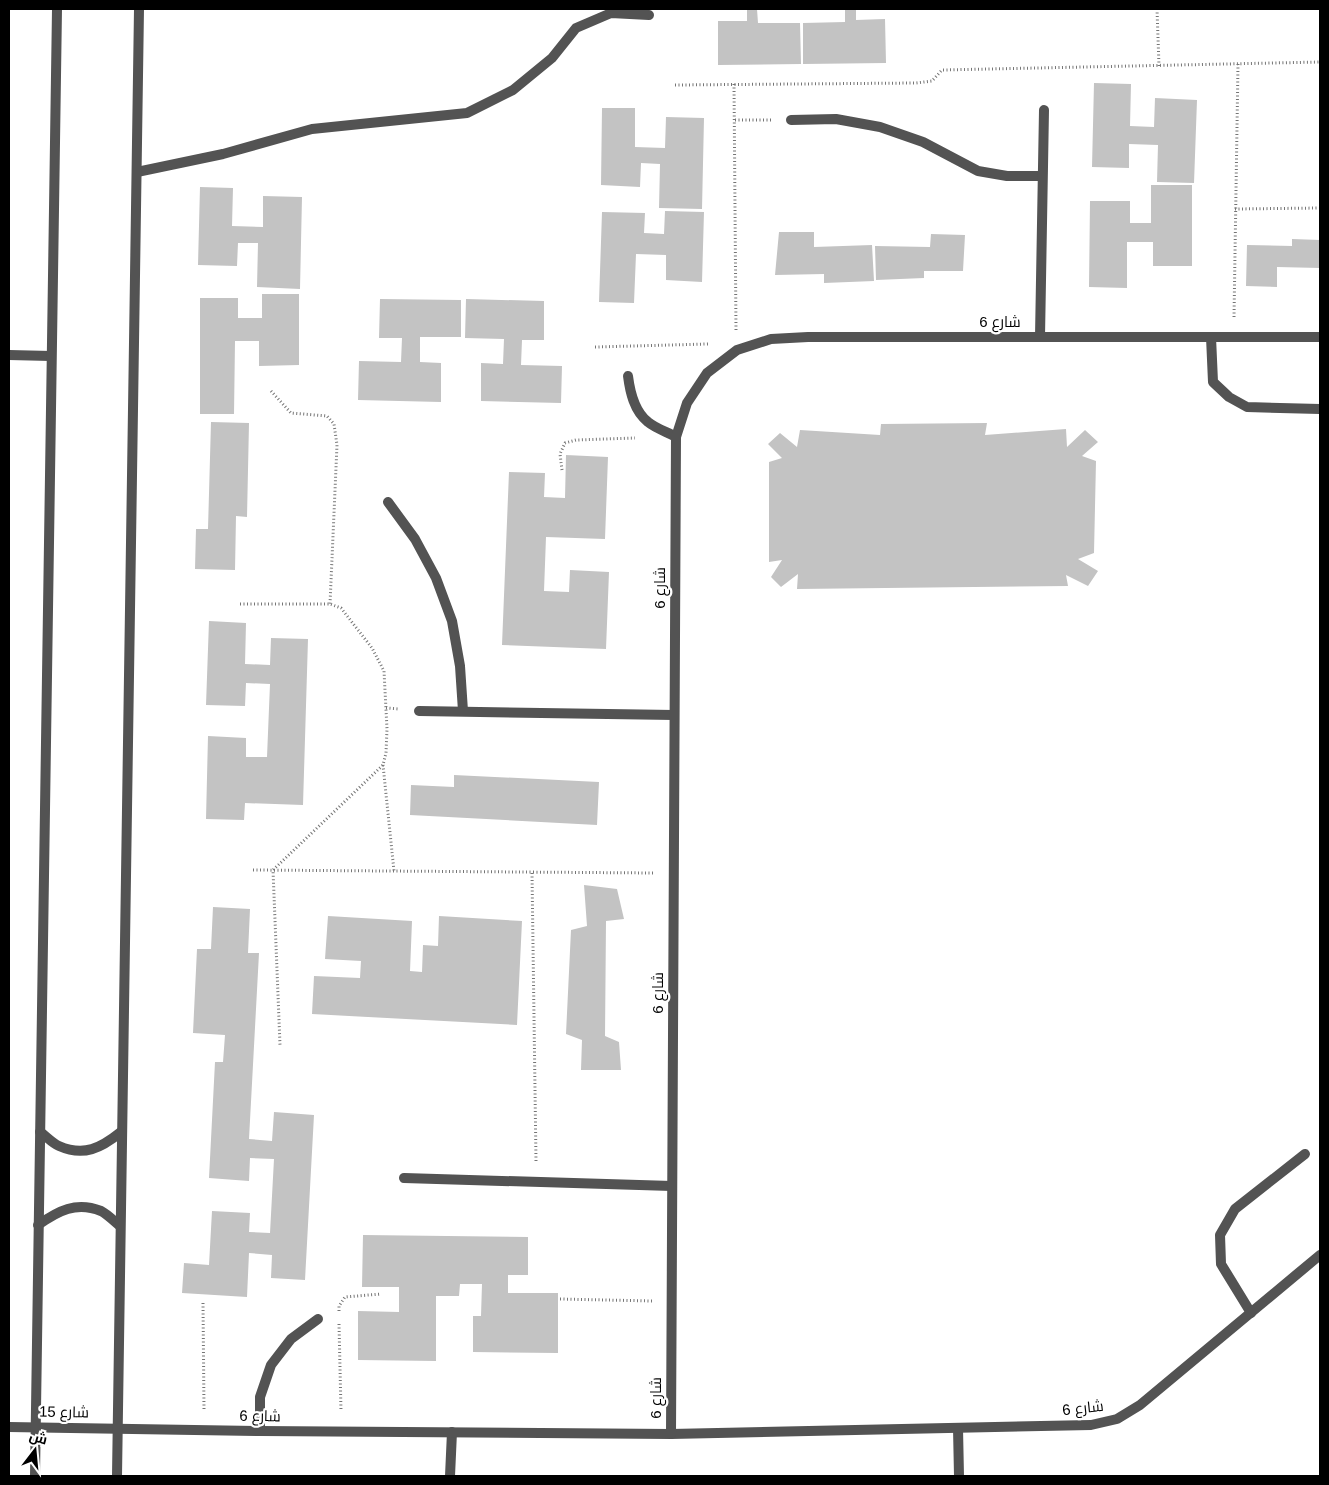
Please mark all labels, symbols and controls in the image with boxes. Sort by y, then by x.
street label: شارع 6 [979,313,1021,333]
street label: شارع 6 [651,567,671,609]
street label: شارع 6 [649,972,669,1014]
street label: شارع 6 [647,1377,667,1419]
street label: شارع 6 [1061,1397,1105,1421]
street label: شارع 15 [39,1403,89,1423]
street label: شارع 6 [239,1407,281,1427]
north arrow [10,1425,60,1475]
text: ش [27,1427,49,1449]

